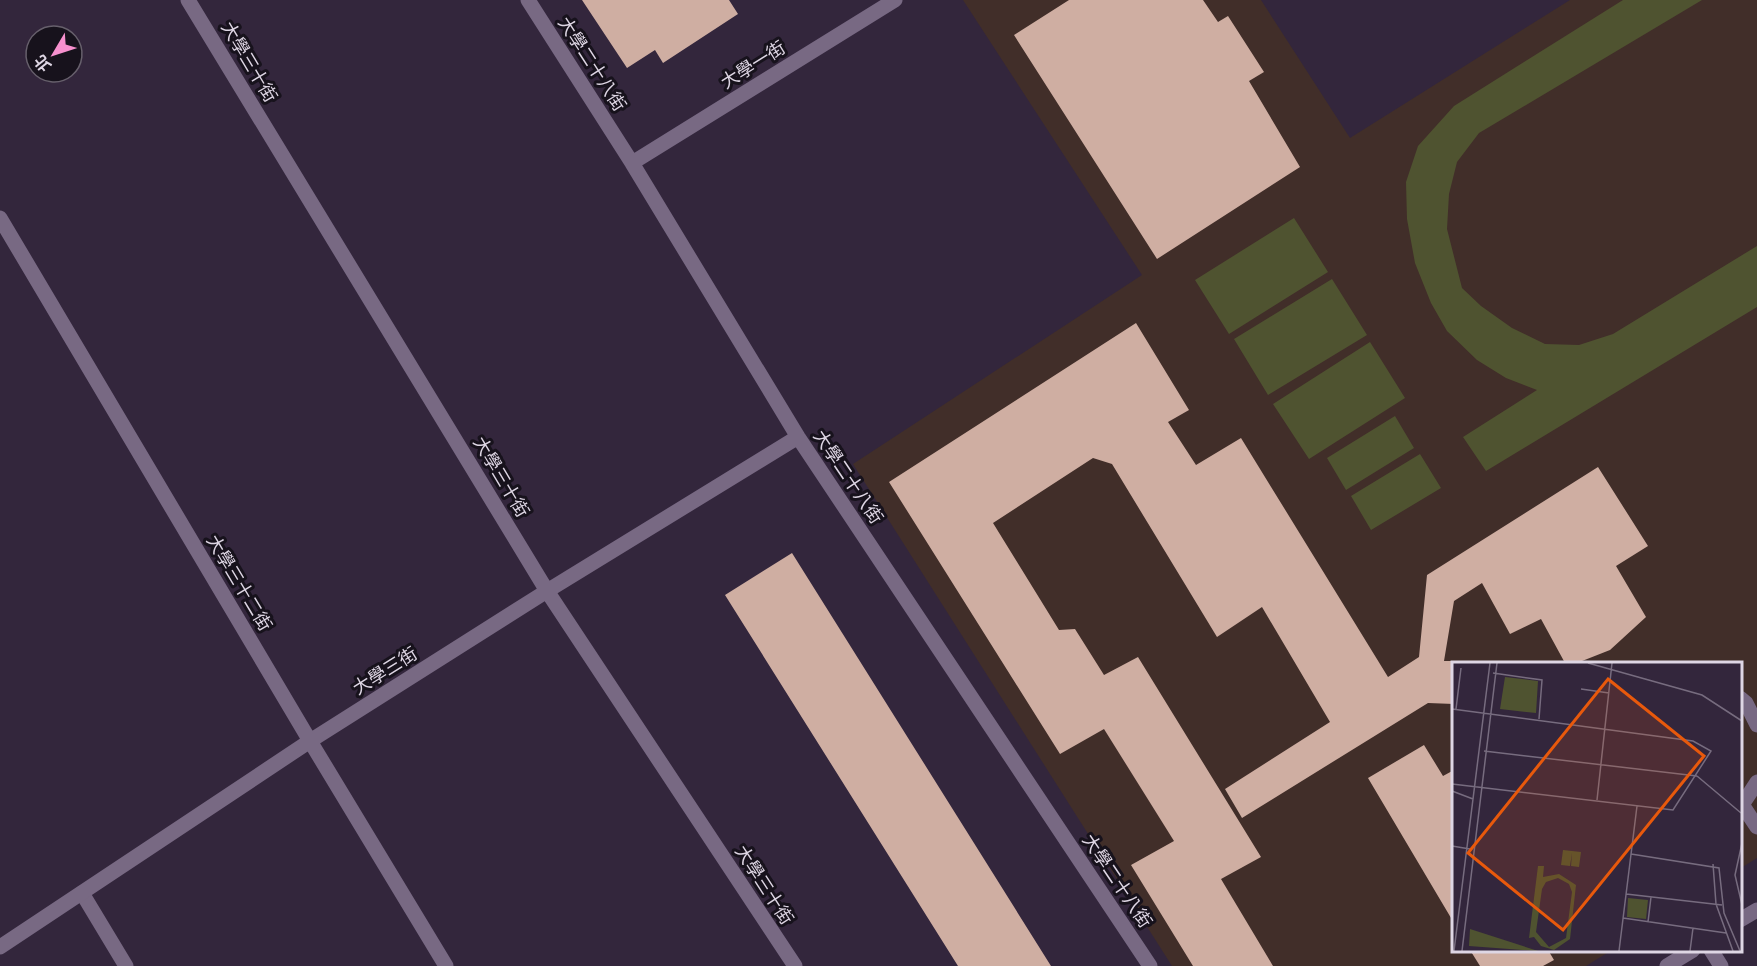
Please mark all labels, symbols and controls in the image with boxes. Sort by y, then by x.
street label: 大學二十八街 [553,12,632,115]
street label: 大學三十街 [216,17,283,106]
north arrow [24,24,84,84]
street label: 大學一街 [716,35,789,93]
text: 北 [29,50,56,77]
street label: 大學二十八街 [809,425,889,528]
street label: 大學三十街 [468,432,535,521]
street label: 大學三十二街 [202,530,278,635]
street label: 大學三街 [348,641,421,699]
inset map [1452,662,1742,951]
street label: 大學二十八街 [1078,829,1158,932]
street label: 大學三十街 [730,840,799,929]

